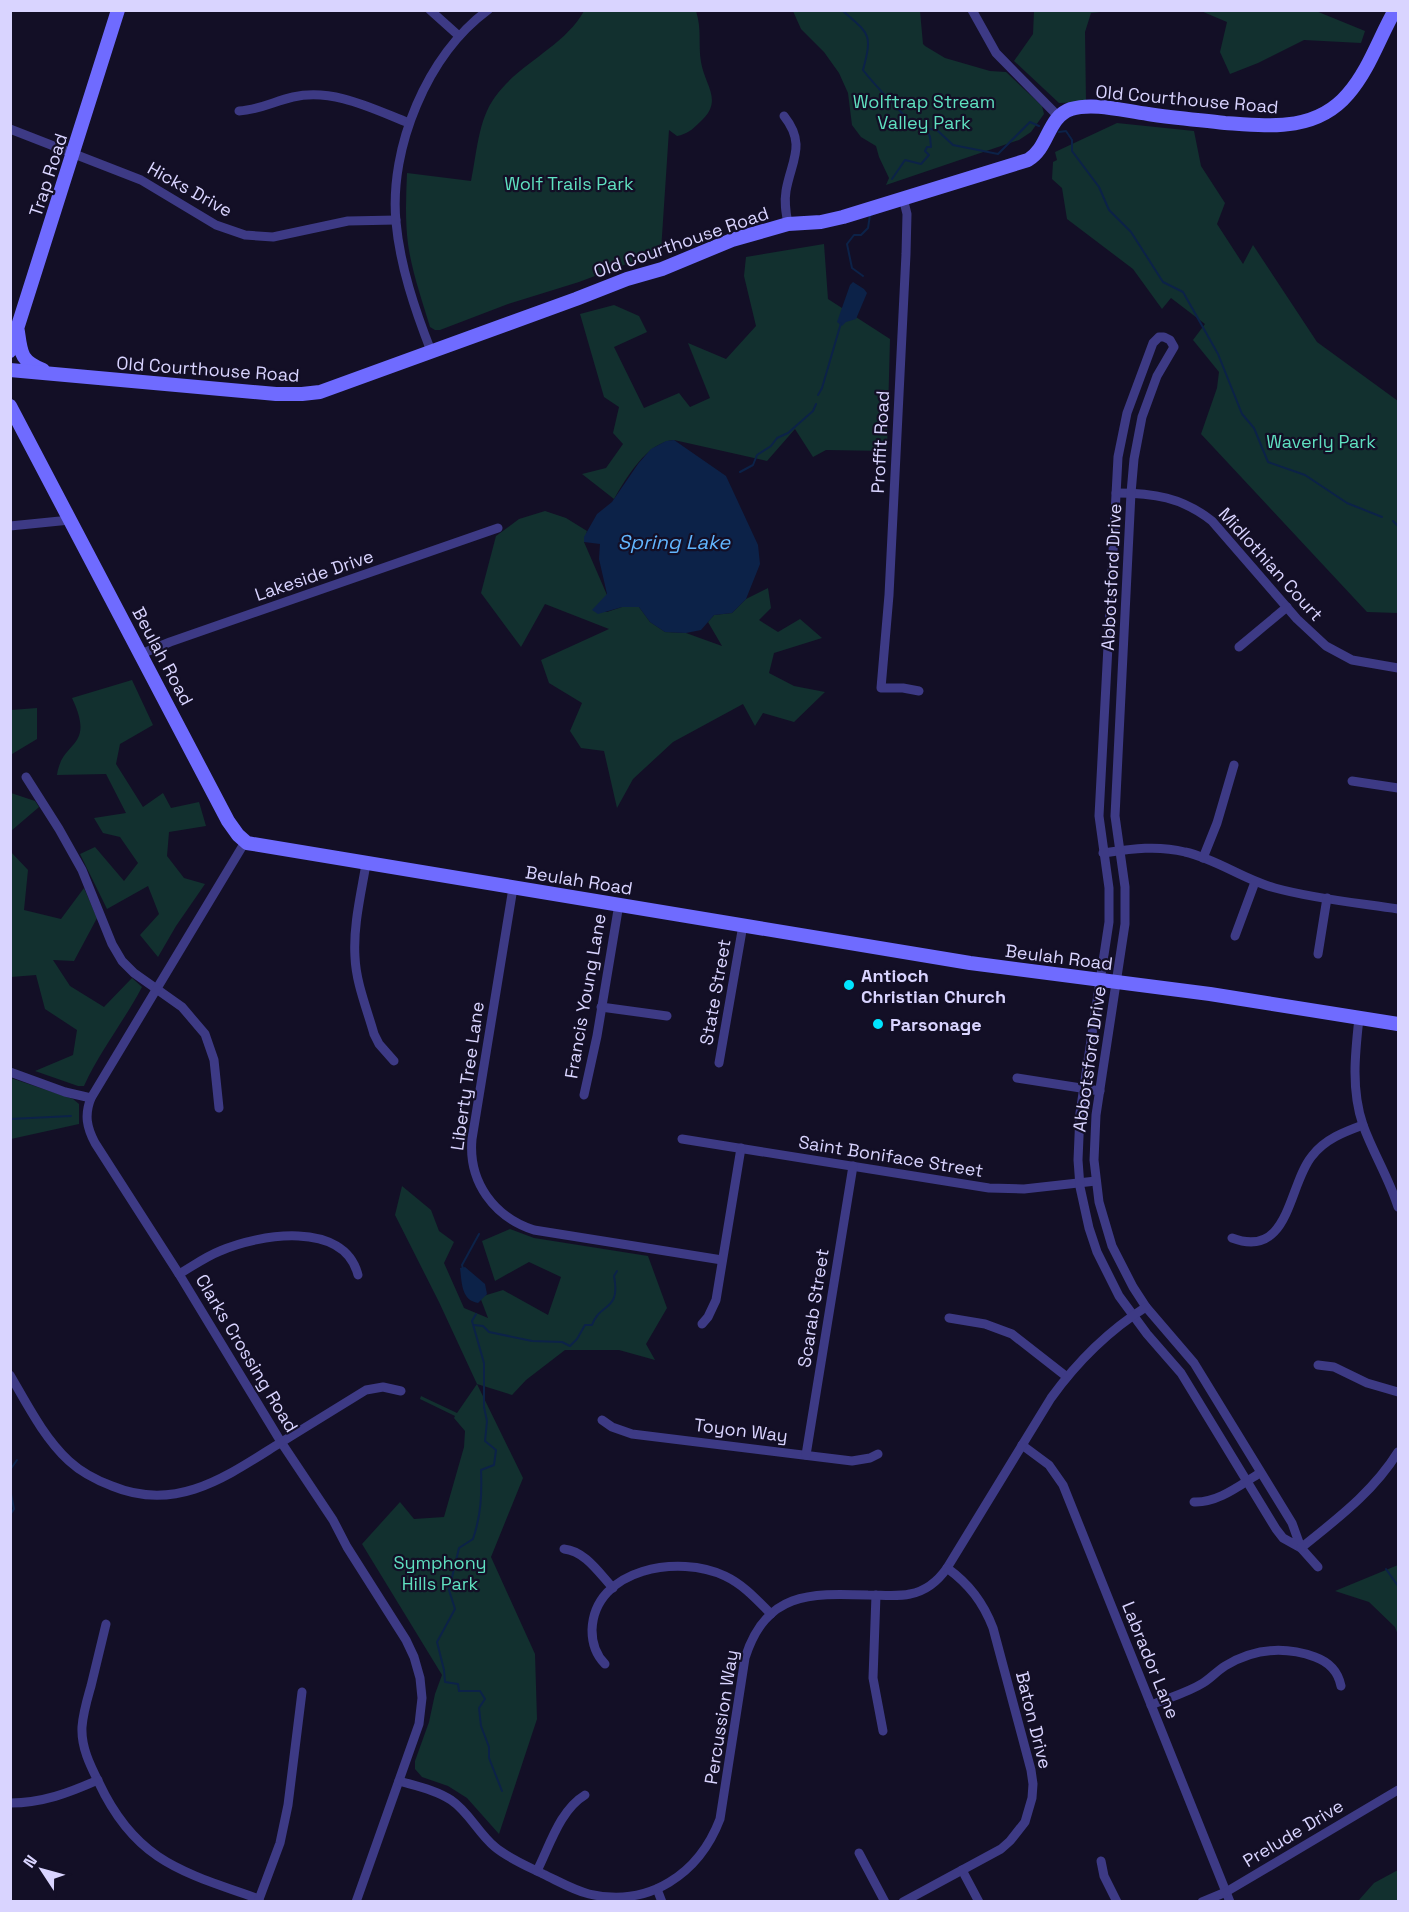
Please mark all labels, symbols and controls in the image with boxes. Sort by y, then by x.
street label: Old Courthouse Road [1095,80,1279,118]
park label: Wolftrap Stream Valley Park [853,90,995,134]
street label: Trap Road [24,130,72,220]
street label: Hicks Drive [143,156,237,222]
park label: Wolf Trails Park [504,172,634,195]
street label: Old Courthouse Road [590,201,772,283]
street label: Old Courthouse Road [116,351,300,387]
street label: Proffit Road [866,390,894,494]
park label: Waverly Park [1266,430,1376,453]
street label: Midlothian Court [1214,502,1328,626]
street label: Abbotsford Drive [1096,503,1126,651]
water label: Spring Lake [618,529,731,555]
street label: Lakeside Drive [252,544,376,606]
street label: Beulah Road [127,603,199,709]
street label: Beulah Road [524,860,634,900]
street label: Francis Young Lane [559,912,611,1080]
street label: State Street [694,937,736,1047]
street label: Beulah Road [1004,939,1114,975]
place label: Antioch Christian Church [861,964,1006,1008]
marker: Antioch Christian Church [842,978,856,992]
street label: Abbotsford Drive [1067,984,1111,1134]
street label: Liberty Tree Lane [445,1000,489,1152]
place label: Parsonage [890,1013,982,1036]
marker: Parsonage [871,1017,885,1031]
street label: Saint Boniface Street [797,1130,985,1182]
street label: Scarab Street [792,1247,834,1369]
street label: Clarks Crossing Road [191,1270,303,1436]
street label: Toyon Way [693,1413,789,1447]
park label: Symphony Hills Park [393,1551,487,1595]
street label: Labrador Lane [1117,1598,1185,1722]
street label: Percussion Way [699,1648,743,1786]
street label: Baton Drive [1011,1669,1057,1771]
street label: Prelude Drive [1238,1794,1348,1872]
north arrow [12,1840,72,1900]
text: N [19,1851,42,1872]

